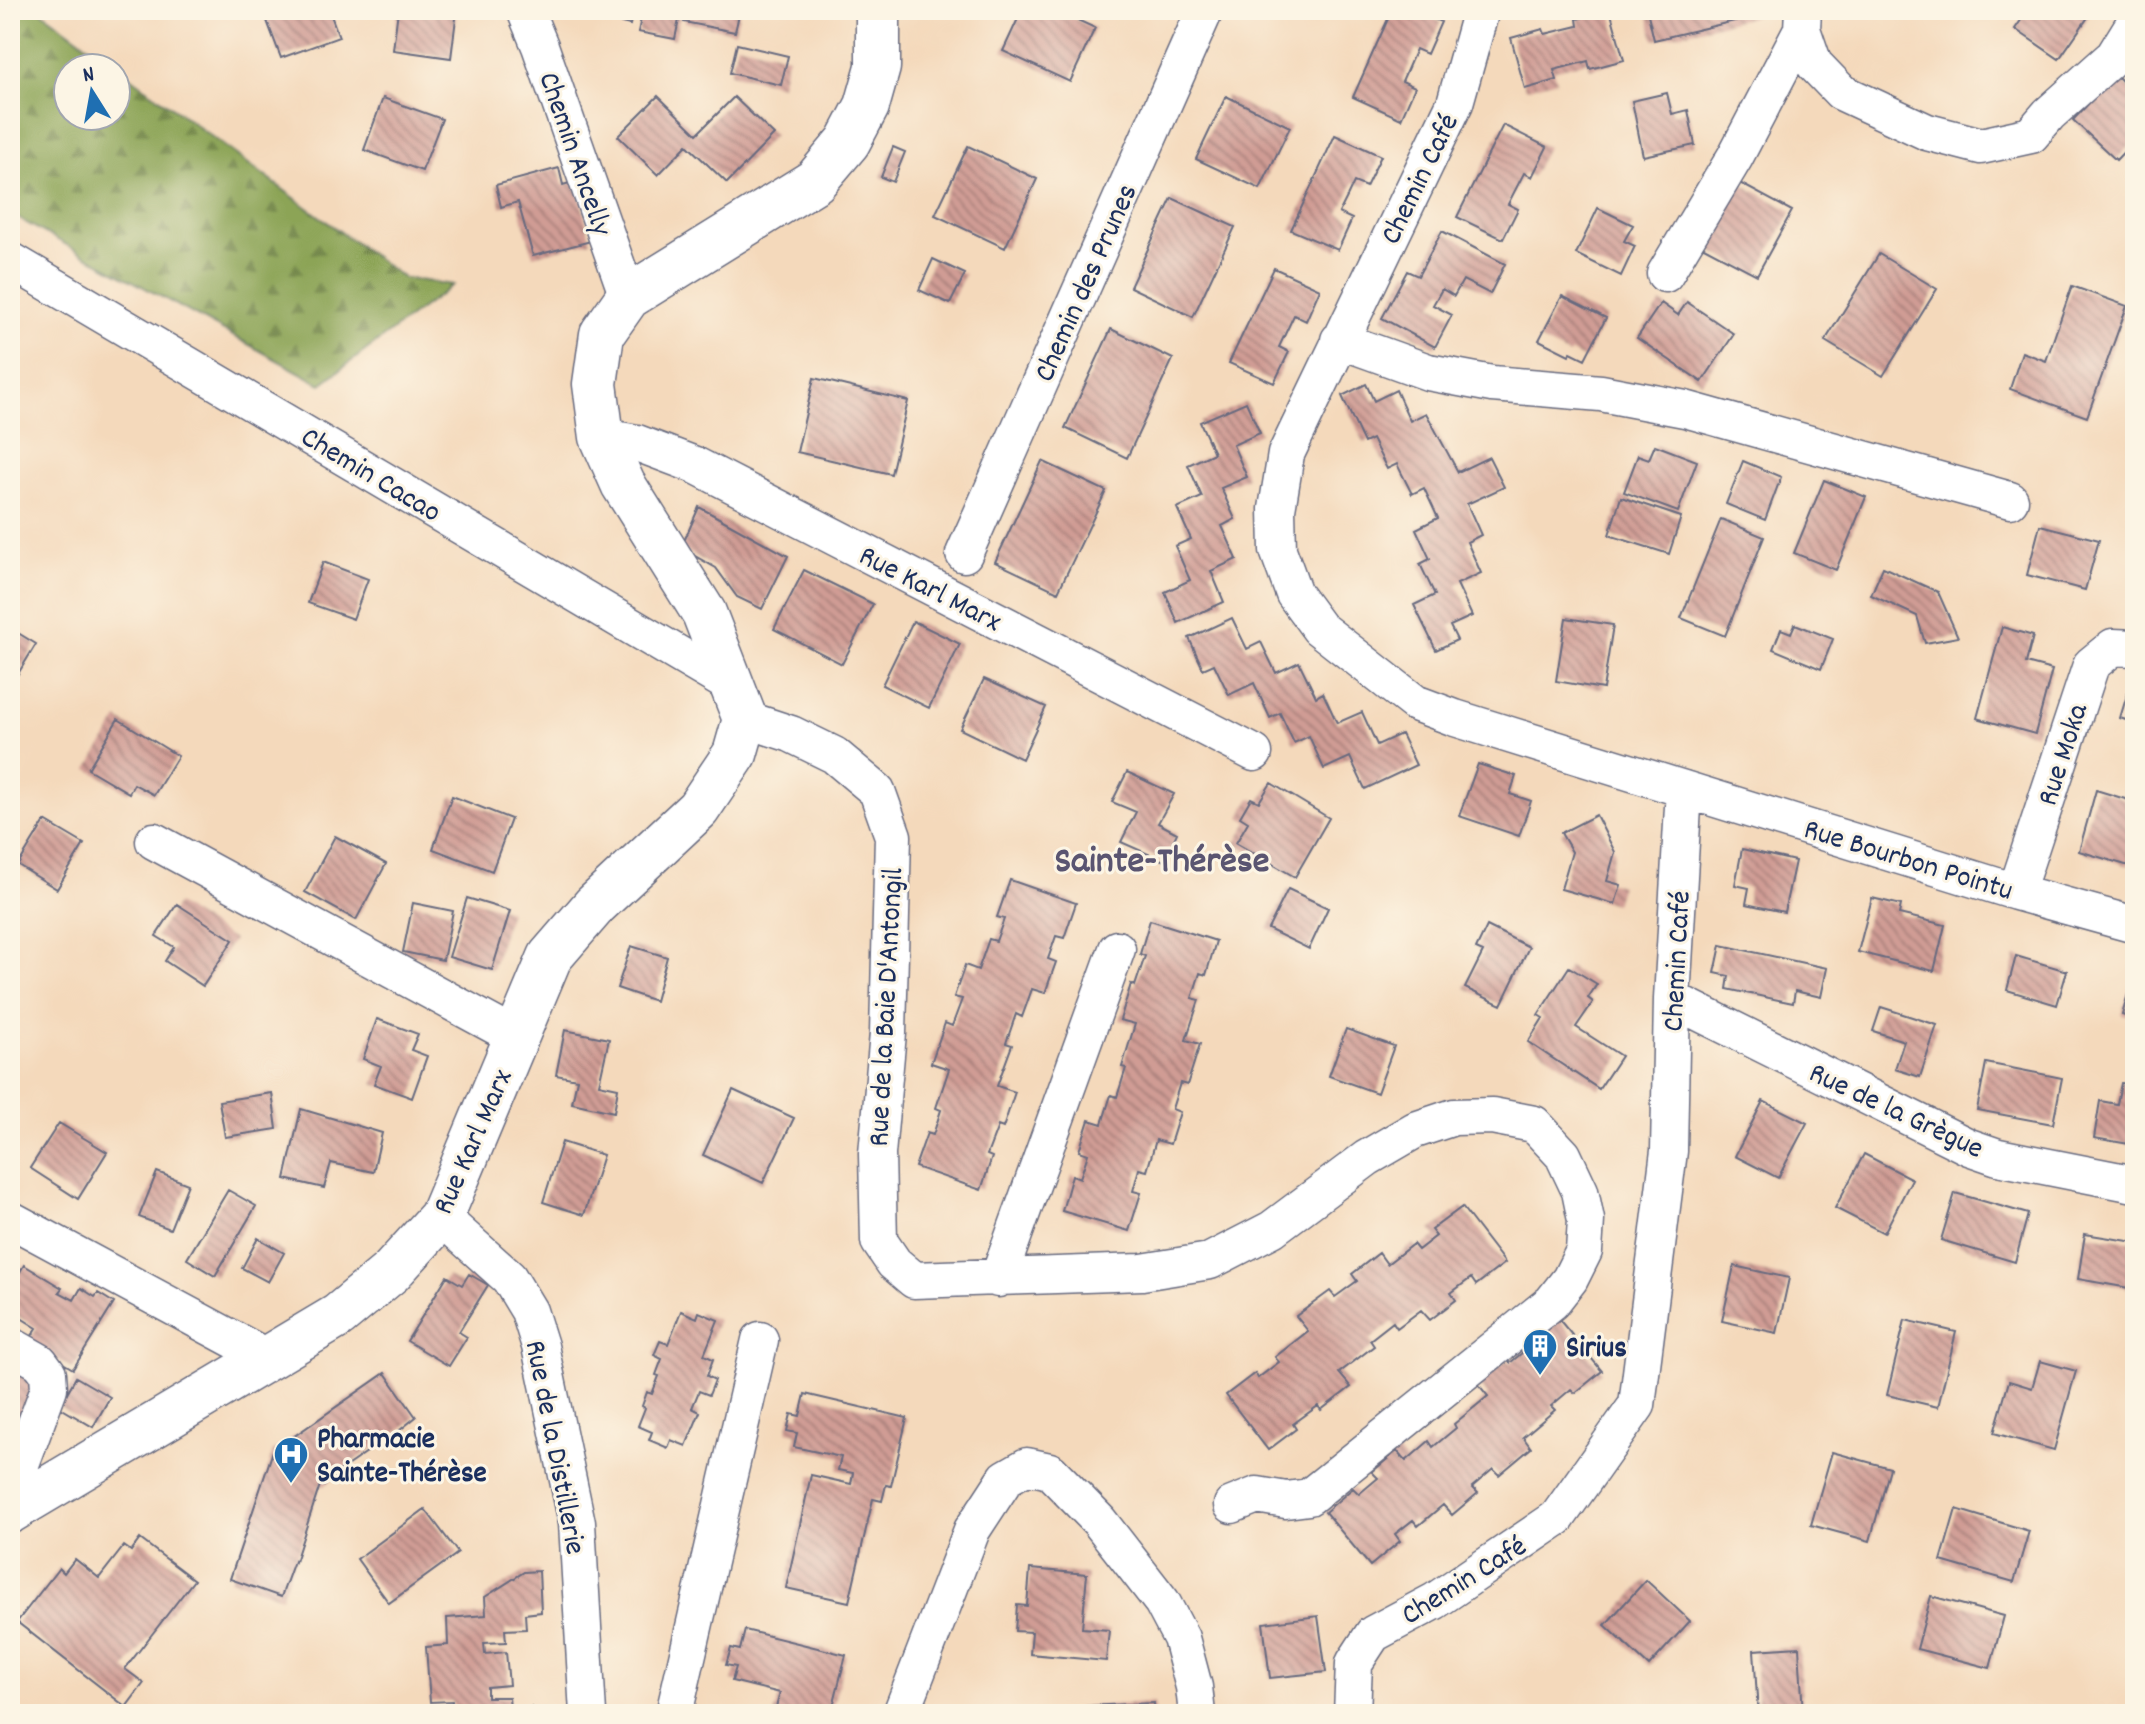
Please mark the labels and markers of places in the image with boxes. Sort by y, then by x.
building icon: Sirius [1521,1327,1559,1377]
place label: Sirius [1566,1329,1627,1372]
place label: Pharmacie Sainte-Thérèse [317,1420,487,1497]
hospital icon: Pharmacie Sainte-Thérèse [272,1435,310,1485]

